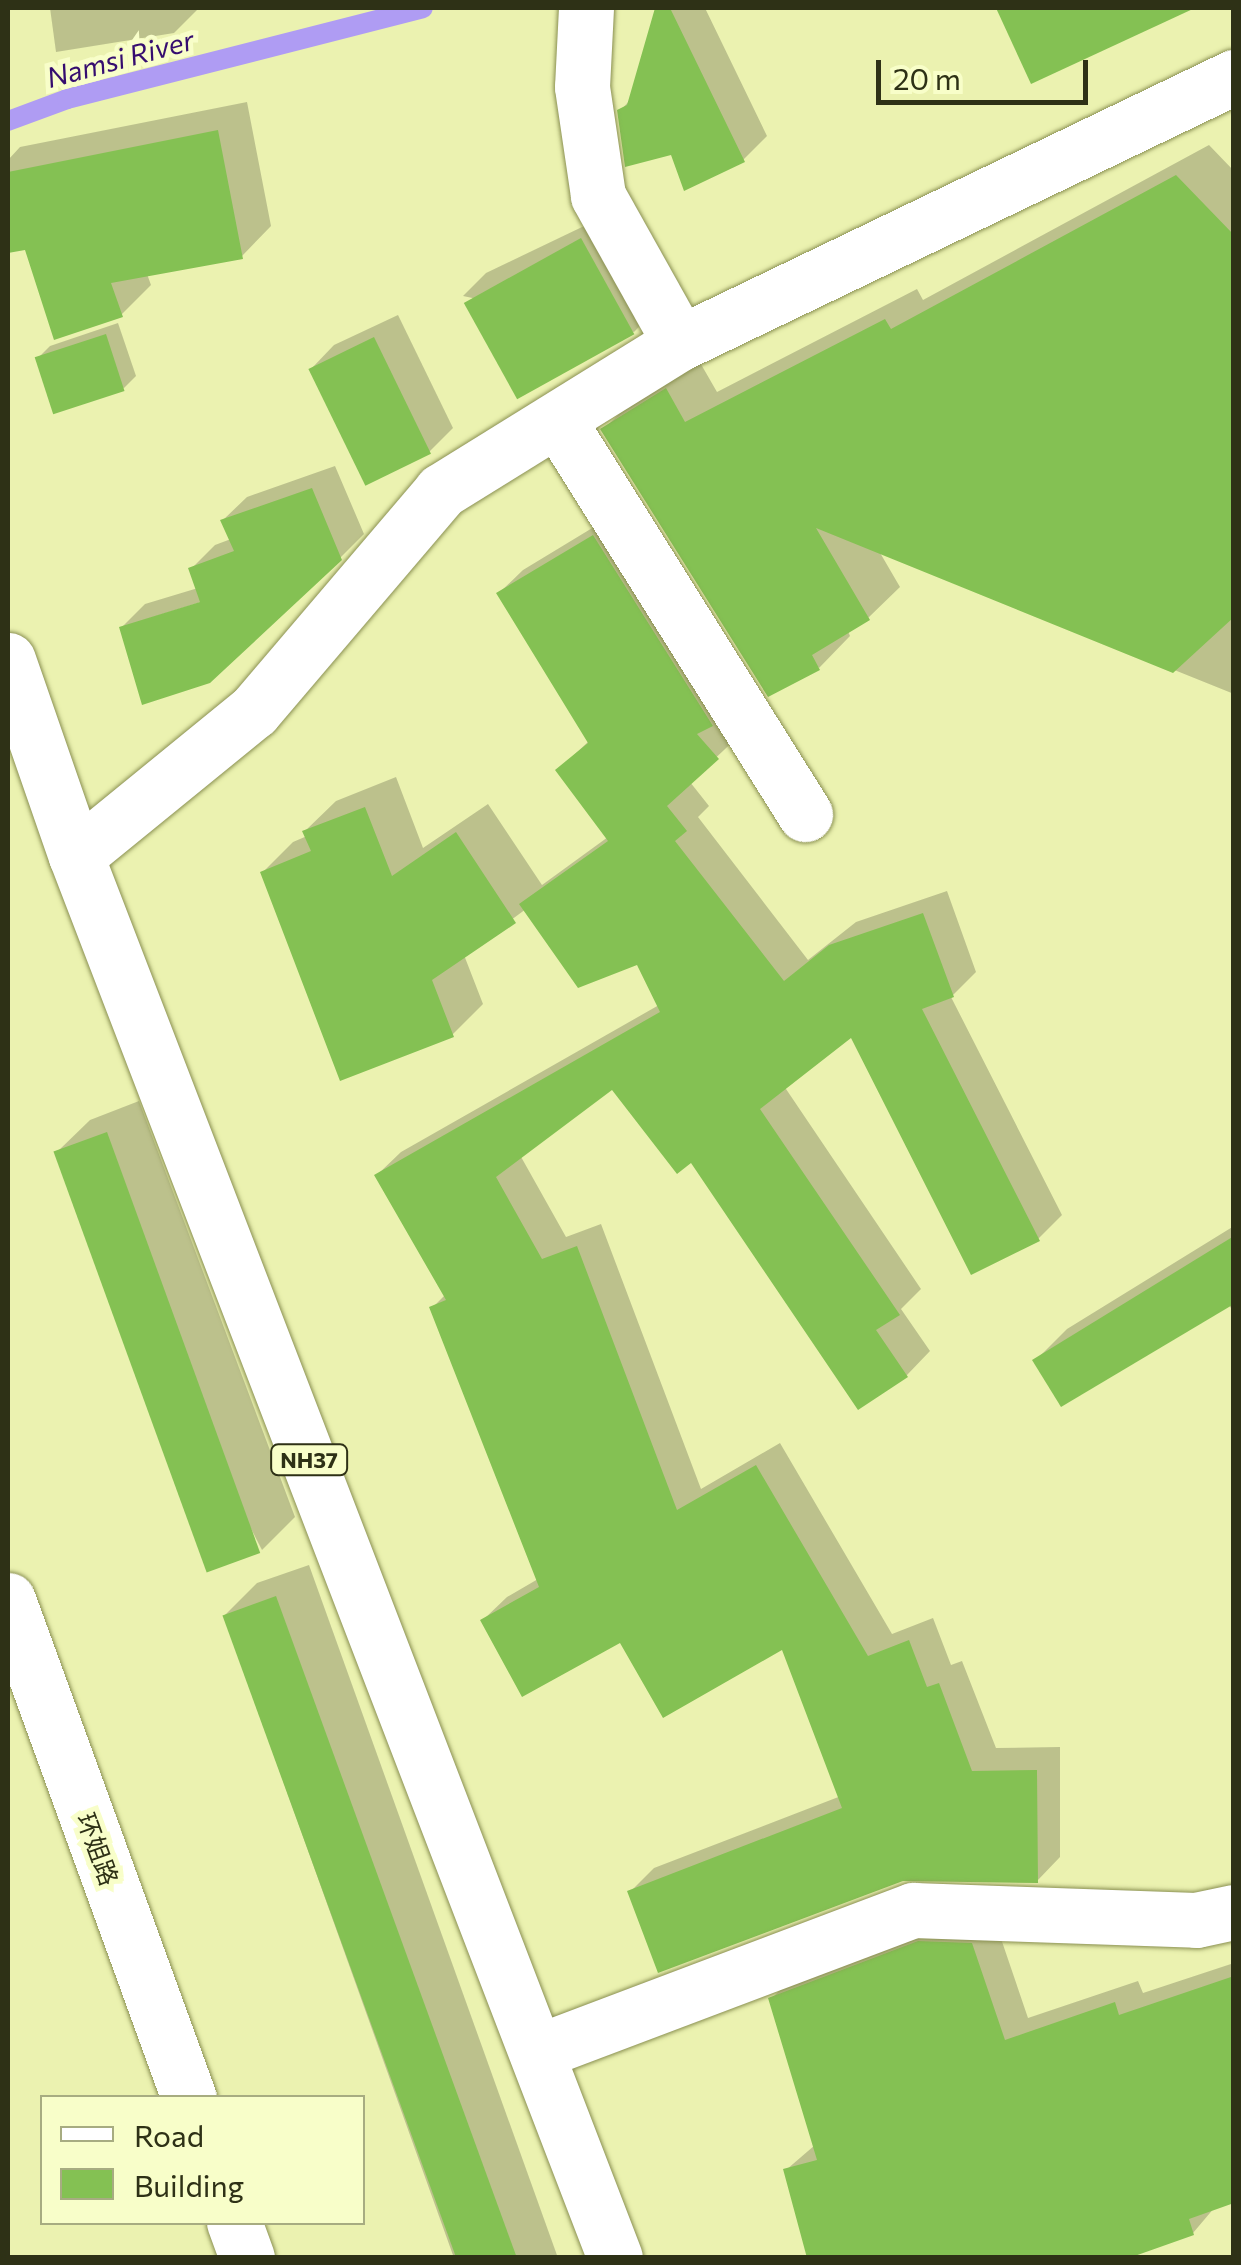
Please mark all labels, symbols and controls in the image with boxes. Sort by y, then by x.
water label: Namsi River [42,22,198,94]
scale bar [881,40,1094,102]
text: 20 m [893,59,961,96]
road number: NH37 [269,1443,349,1477]
street label: 环姐路 [71,1809,125,1889]
legend [40,2095,365,2225]
text: Road [134,2116,204,2153]
text: Building [134,2166,244,2203]

